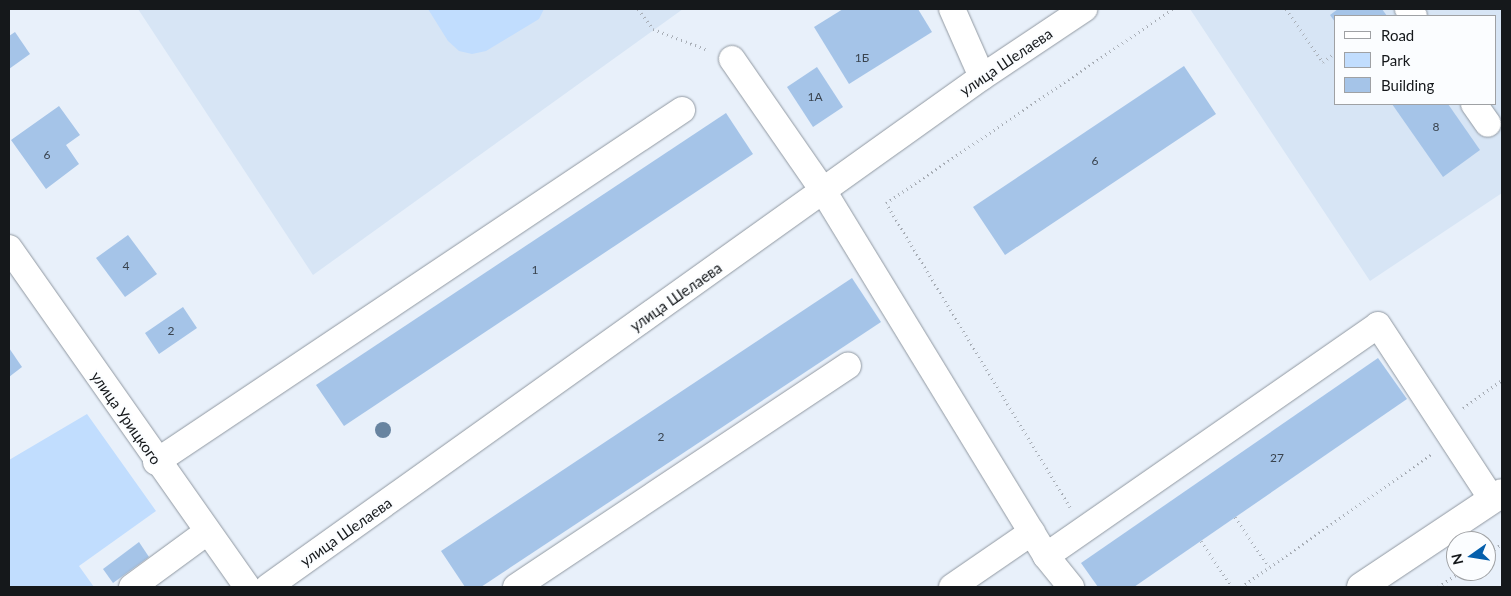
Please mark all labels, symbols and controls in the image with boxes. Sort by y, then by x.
legend [1334,15,1496,105]
street label: улица Шелаева [956,24,1056,100]
text: Road [1381,26,1414,44]
house number: 1Б [855,51,869,65]
text: Park [1381,51,1410,69]
text: Building [1381,76,1434,94]
house number: 1А [807,90,823,104]
house number: 8 [1433,120,1439,134]
house number: 6 [44,148,50,162]
house number: 6 [1092,154,1098,168]
house number: 4 [123,259,129,273]
street label: улица Шелаева [627,259,725,335]
house number: 1 [532,263,538,277]
house number: 2 [168,324,174,338]
street label: улица Урицкого [87,368,165,468]
house number: 2 [658,430,664,444]
house number: 27 [1270,451,1284,465]
street label: улица Шелаева [297,494,395,570]
north arrow [1446,531,1496,581]
text: N [1447,552,1466,566]

